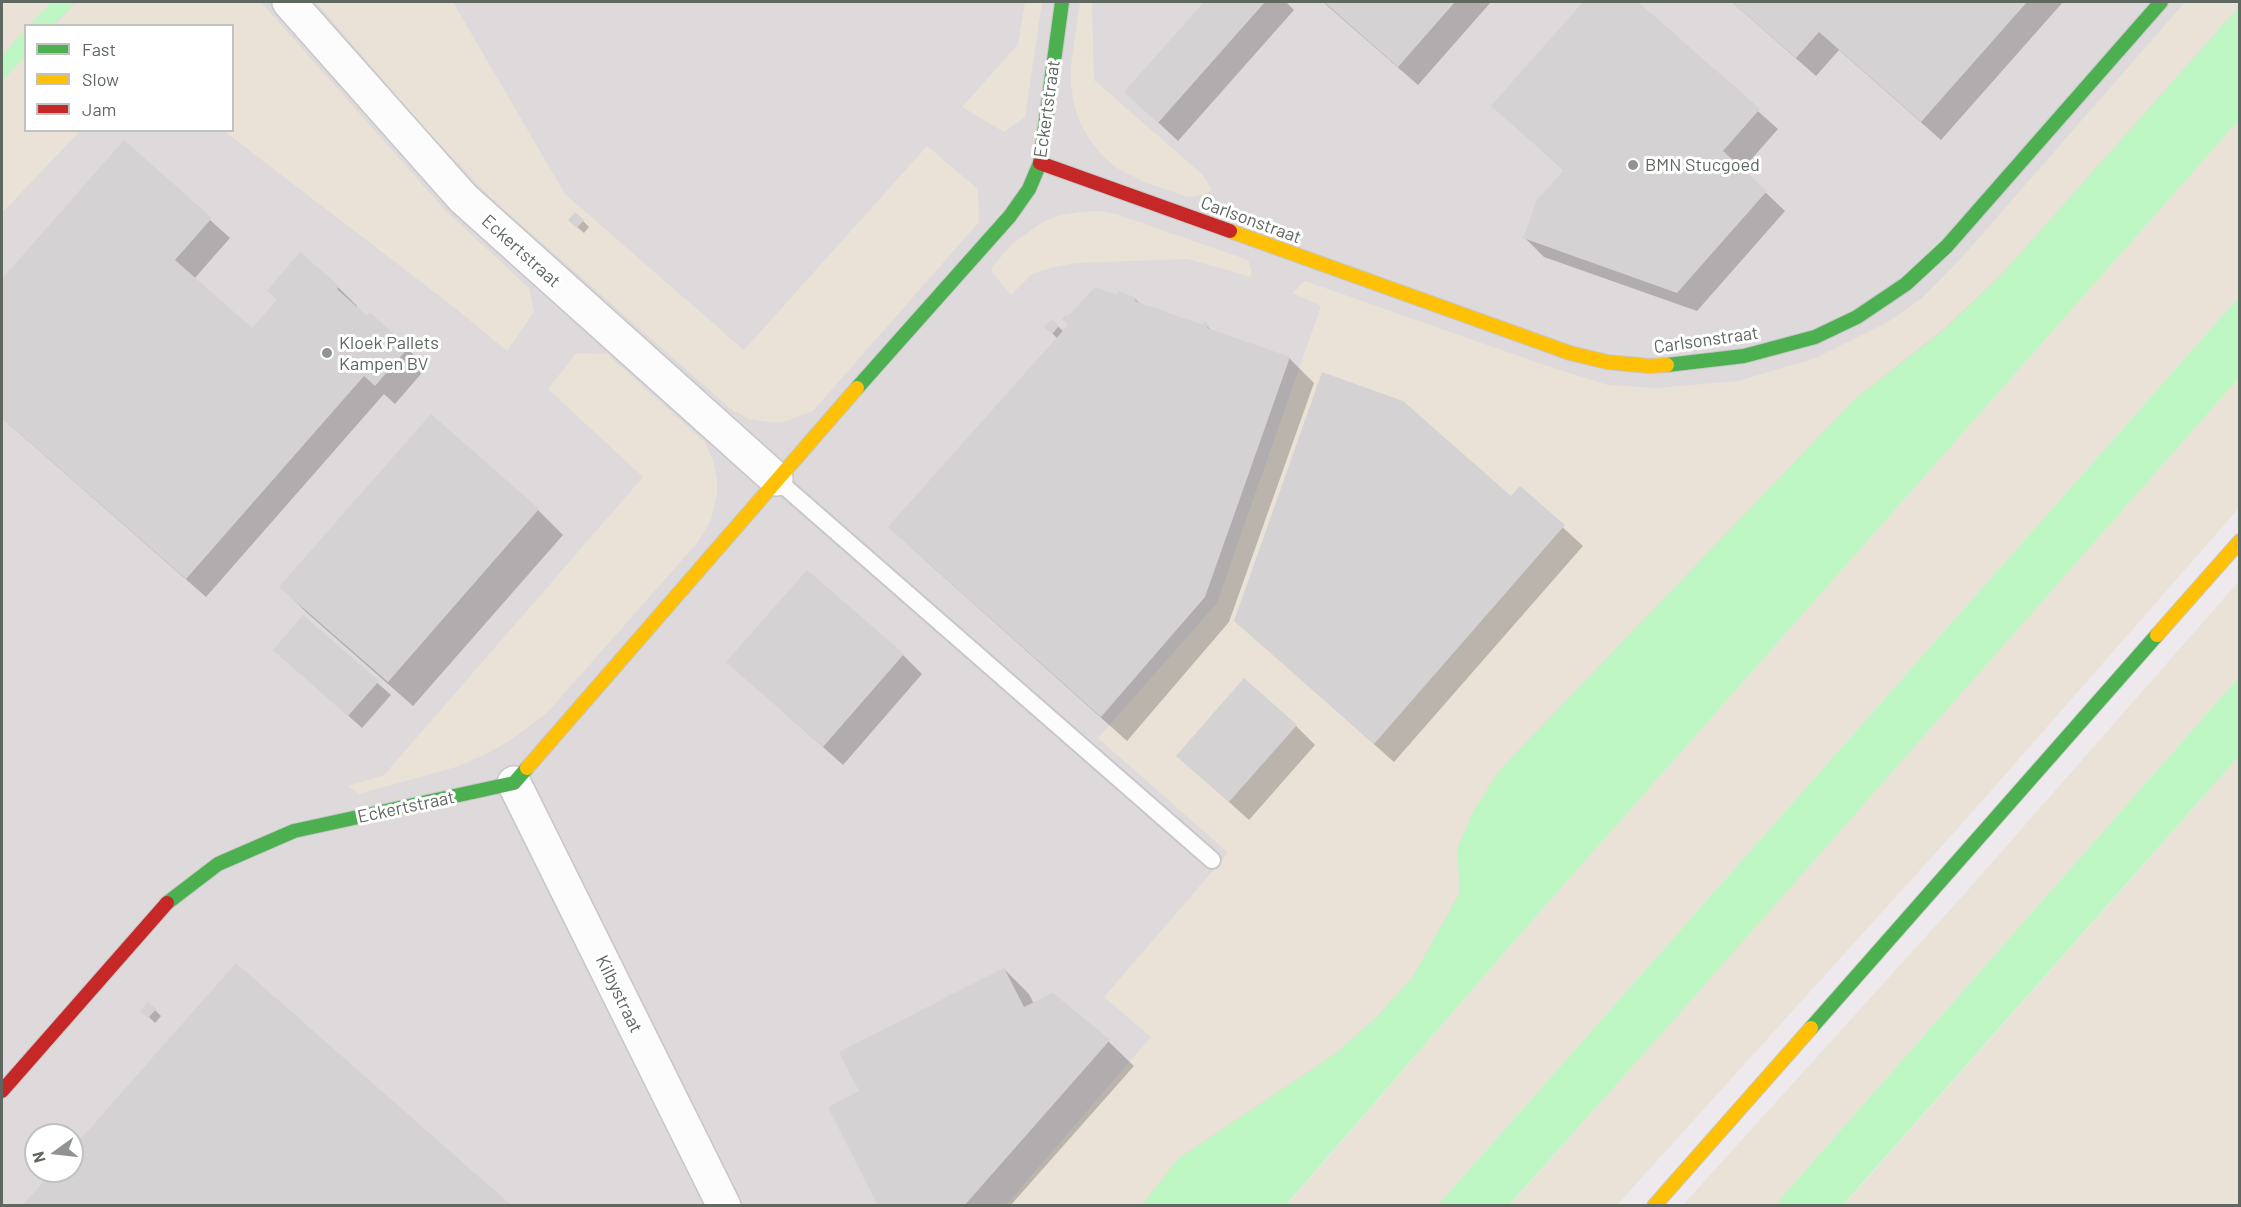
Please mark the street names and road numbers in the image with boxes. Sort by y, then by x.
street label: Eckertstraat [1029,59,1065,159]
street label: Carlsonstraat [1198,192,1304,248]
street label: Eckertstraat [477,210,565,292]
street label: Carlsonstraat [1652,322,1760,358]
street label: Eckertstraat [356,786,456,828]
street label: Kilbystraat [591,952,647,1036]

